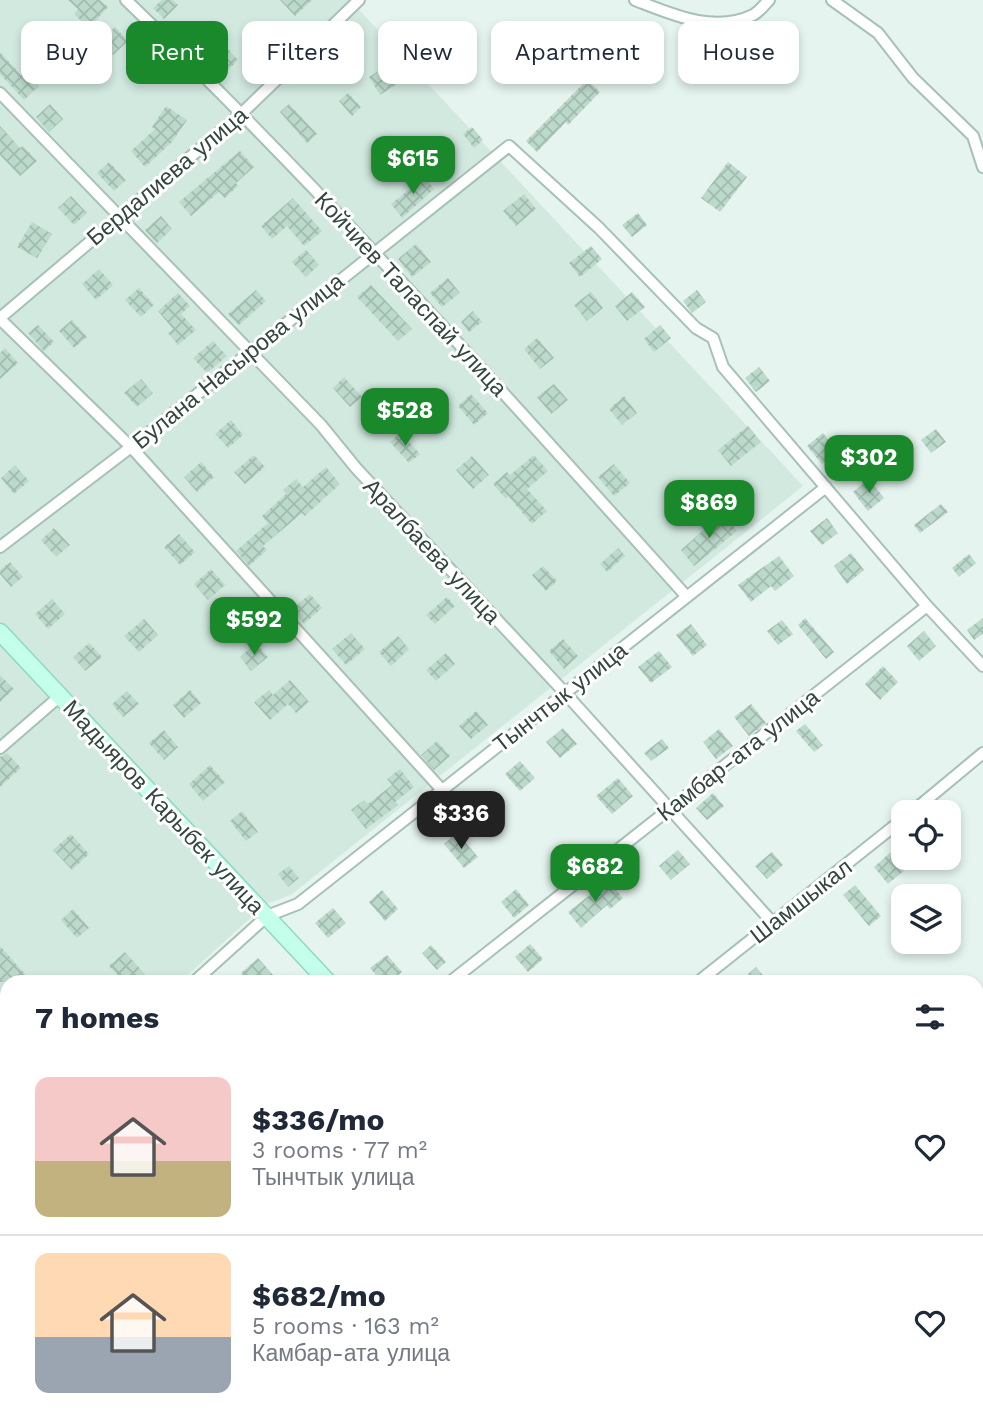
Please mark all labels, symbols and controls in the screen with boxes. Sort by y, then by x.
chip: Buy [21,21,112,84]
chip: Rent [126,21,228,84]
chip: Filters [242,21,364,84]
chip: New [378,21,477,84]
chip: Apartment [491,21,664,84]
chip: House [678,21,799,84]
street label: Бердалиева улица [82,101,253,251]
pin: $615 [372,136,454,196]
text: $615 [387,145,439,172]
street label: Койчиев Таласпай улица [309,187,513,402]
street label: Булана Насырова улица [127,268,350,455]
pin: $528 [364,388,446,448]
text: $528 [377,397,433,424]
pin: $302 [828,435,910,495]
text: $302 [841,444,897,471]
street label: Аралбаева улица [358,473,506,630]
pin: $869 [668,480,750,540]
text: $869 [680,489,738,516]
pin: $592 [213,598,295,657]
text: $592 [226,606,282,633]
street label: Тынчтык улица [488,637,633,758]
street label: Камбар-ата улица [652,684,825,827]
street label: Мадыяров Карыбек улица [57,695,270,920]
pin: $336 [420,792,502,851]
text: $336 [433,800,489,827]
map controls [891,800,961,954]
button: locate [891,800,961,870]
pin: $682 [554,844,636,904]
text: $682 [566,853,624,880]
street label: Шамшыкал [745,853,857,949]
button: layers [891,884,961,954]
icon: filters [911,998,949,1036]
text: 7 homes [35,1000,159,1035]
text: $336/mo [252,1102,385,1137]
icon: home [91,1105,175,1189]
icon: heart [911,1128,949,1166]
text: 3 rooms · 77 m² [252,1137,427,1164]
text: Тынчтык улица [252,1164,414,1191]
text: $682/mo [252,1278,386,1313]
icon: home [91,1281,175,1365]
icon: heart [911,1304,949,1342]
text: 5 rooms · 163 m² [252,1313,439,1340]
text: Камбар-ата улица [252,1340,450,1367]

